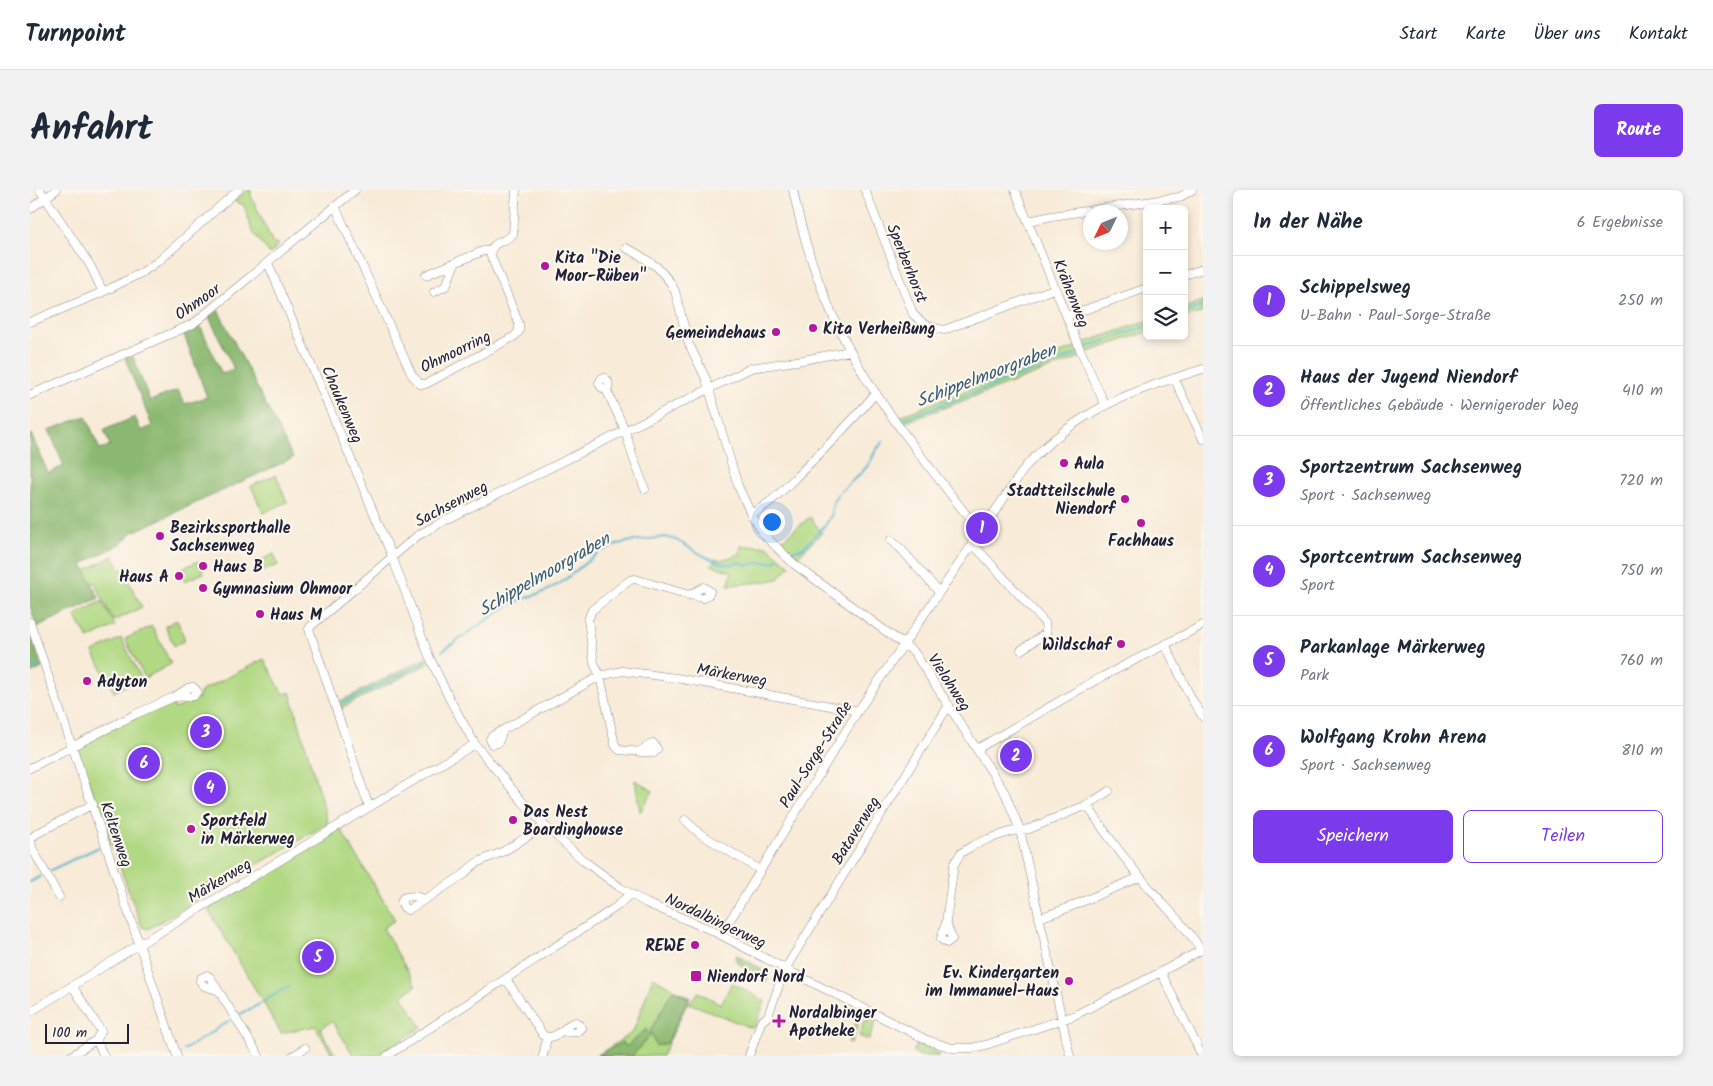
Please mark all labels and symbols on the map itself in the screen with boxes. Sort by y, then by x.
north arrow [1083,205,1128,250]
street label: Sperberhorst [879,220,934,308]
place label: Kita "Die Moor-Rüben" [555,246,647,289]
street label: Krähenweg [1045,255,1096,332]
marker: Kita "Die Moor-Rüben" [539,260,551,272]
street label: Ohmoor [170,276,227,327]
place label: Kita Verheißung [823,317,935,342]
place label: Gemeindehaus [666,321,767,346]
marker: Kita Verheißung [807,322,819,334]
street label: Ohmoorring [416,324,495,380]
marker: Gemeindehaus [770,326,782,338]
water label: Schippelmoorgraben [912,336,1062,416]
street label: Chaukenweg [314,362,369,447]
place label: Aula [1074,452,1104,477]
marker: Aula [1058,457,1070,469]
street label: Sachsenweg [411,475,493,534]
place label: Stadtteilschule Niendorf [1007,479,1117,522]
marker: Stadtteilschule Niendorf [1119,493,1131,505]
your location [759,509,785,535]
pin: 1 [966,509,998,547]
place label: Bezirkssporthalle Sachsenweg [170,516,291,559]
marker: Fachhaus [1135,517,1147,529]
water label: Schippelmoorgraben [473,525,617,625]
place label: Fachhaus [1108,529,1175,554]
marker: Bezirkssporthalle Sachsenweg [154,530,166,542]
place label: Haus B [213,555,263,580]
marker: Haus B [197,560,209,572]
place label: Haus A [119,565,169,590]
marker: Haus A [173,570,185,582]
place label: Gymnasium Ohmoor [213,577,353,602]
marker: Gymnasium Ohmoor [197,582,209,594]
place label: Haus M [270,603,323,628]
marker: Haus M [254,608,266,620]
place label: Wildschaf [1042,633,1113,658]
marker: Wildschaf [1115,638,1127,650]
street label: Vielohweg [921,649,977,717]
street label: Märkerweg [695,657,769,694]
place label: Adyton [97,670,148,695]
marker: Adyton [81,675,93,687]
street label: Paul-Sorge-Straße [773,696,859,813]
pin: 3 [190,713,222,751]
pin: 2 [1000,737,1032,775]
pin: 6 [128,744,160,782]
pin: 4 [194,769,226,807]
street label: Bataverweg [825,792,887,870]
street label: Keltenweg [93,798,138,871]
place label: Das Nest Boardinghouse [523,800,623,843]
place label: Sportfeld in Märkerweg [201,809,295,852]
marker: Das Nest Boardinghouse [507,814,519,826]
marker: Sportfeld in Märkerweg [185,823,197,835]
street label: Märkerweg [183,852,257,910]
street label: Nordalbingerweg [661,887,770,956]
place label: REWE [645,934,686,959]
pin: 5 [302,938,334,976]
marker: REWE [689,939,701,951]
place label: Ev. Kindergarten im Immanuel-Haus [925,961,1060,1004]
place label: Niendorf Nord [707,965,805,990]
marker: Niendorf Nord [689,969,703,983]
marker: Ev. Kindergarten im Immanuel-Haus [1063,975,1075,987]
place label: Nordalbinger Apotheke [789,1001,878,1044]
marker: Nordalbinger Apotheke [773,1015,785,1027]
scale bar [45,1021,129,1044]

